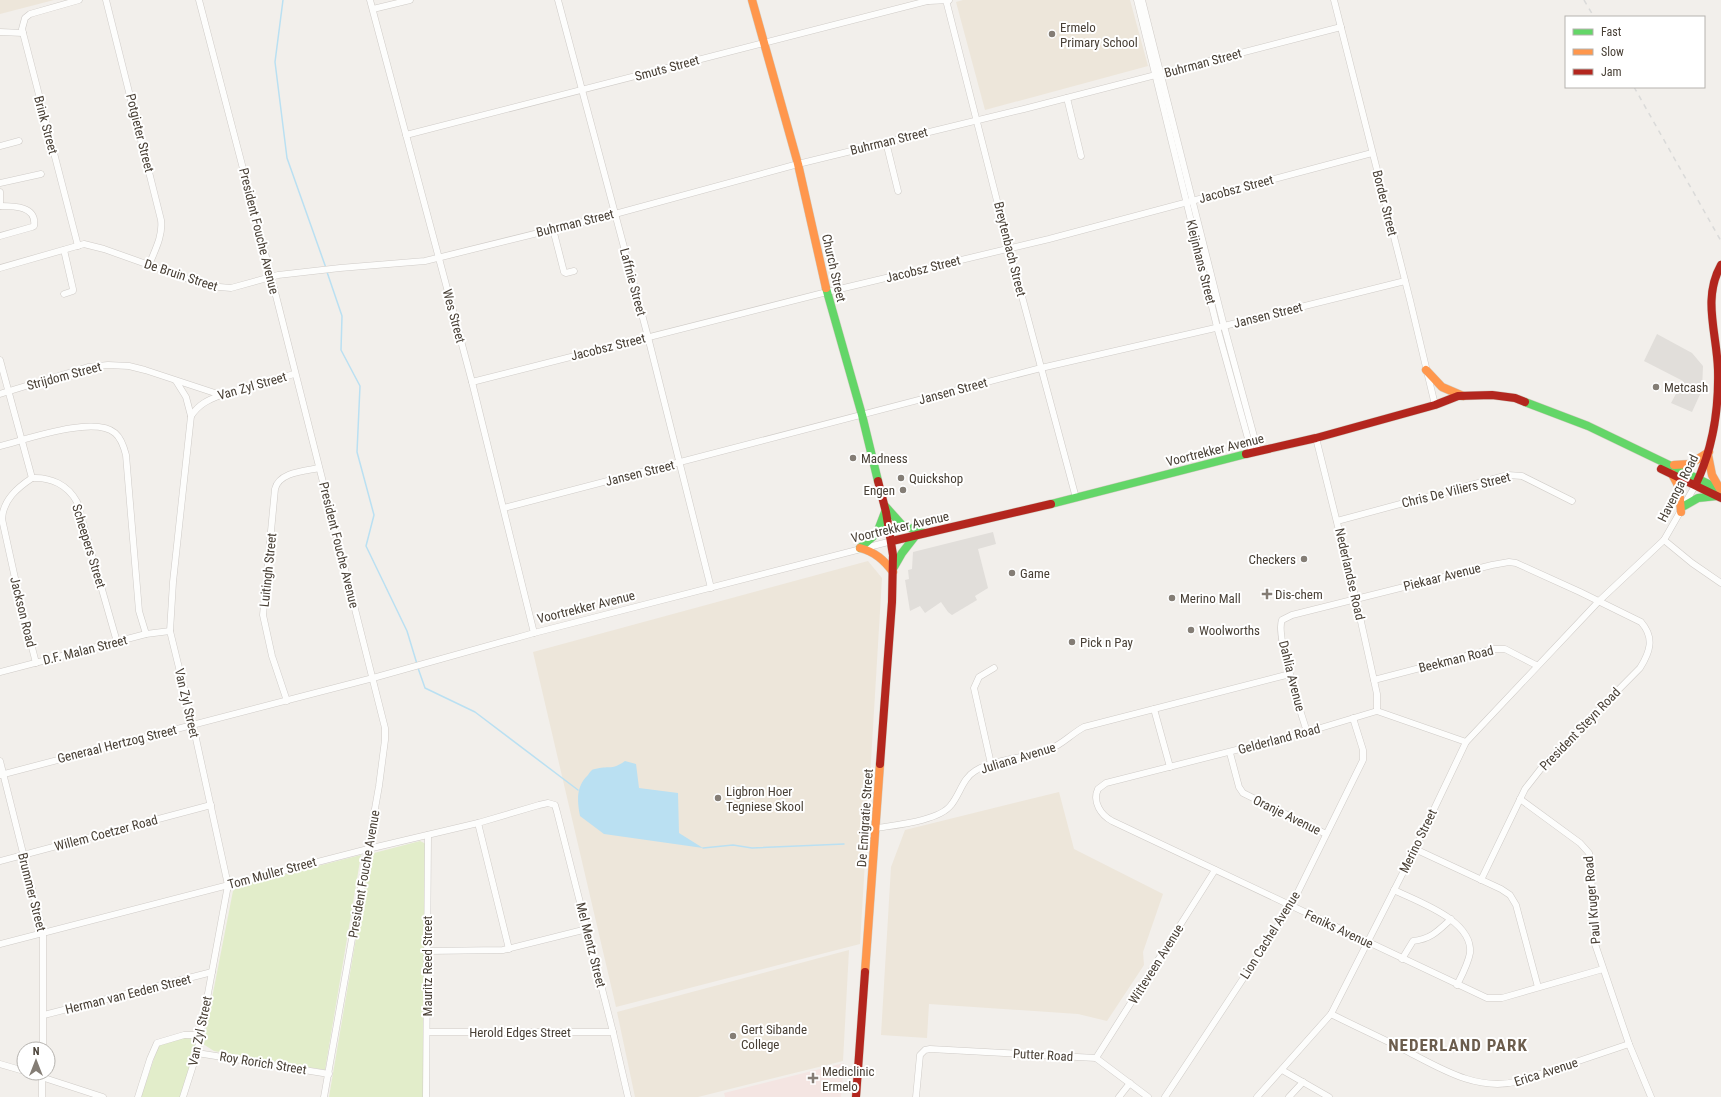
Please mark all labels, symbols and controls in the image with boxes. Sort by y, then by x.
legend [1565,16,1705,88]
place label: Ermelo Primary School [1060,20,1138,50]
text: Fast [1601,25,1622,39]
marker: Ermelo Primary School [1047,29,1057,39]
street label: Buhrman Street [1163,45,1243,81]
text: Slow [1601,45,1624,59]
street label: Smuts Street [633,52,701,84]
text: Jam [1601,65,1622,79]
street label: Potgieter Street [123,92,157,174]
street label: Brink Street [31,94,61,156]
street label: Buhrman Street [849,124,929,158]
street label: President Fouche Avenue [236,166,282,296]
street label: Border Street [1370,168,1400,238]
street label: Jacobsz Street [1197,172,1275,206]
street label: Breytenbach Street [991,200,1029,298]
street label: Buhrman Street [535,206,615,240]
street label: Kleijnhans Street [1183,218,1219,306]
street label: Church Street [819,232,849,304]
street label: Laffnie Street [617,247,649,318]
street label: Jacobsz Street [884,252,962,286]
street label: De Bruin Street [142,256,220,294]
street label: Wes Street [440,287,468,345]
street label: Jansen Street [1232,299,1304,331]
street label: Jacobsz Street [569,330,647,364]
street label: Strijdom Street [25,359,103,393]
street label: Van Zyl Street [216,369,288,403]
street label: Jansen Street [917,375,989,407]
place label: Metcash [1664,380,1708,395]
marker: Metcash [1651,382,1661,392]
street label: Voortrekker Avenue [1165,431,1265,469]
place label: Madness [861,451,908,466]
street label: Havenga Road [1655,452,1701,524]
marker: Madness [848,453,858,463]
street label: Jansen Street [604,457,676,489]
street label: Chris De Viliers Street [1400,469,1512,511]
place label: Quickshop [909,471,963,486]
marker: Quickshop [896,473,906,483]
street label: President Fouche Avenue [316,480,362,610]
place label: Engen [863,483,895,498]
marker: Engen [898,485,908,495]
street label: Scheepers Street [69,502,109,590]
street label: Voortrekker Avenue [850,508,950,546]
street label: Nederlandse Road [1332,527,1368,621]
street label: Luitingh Street [257,532,279,608]
place label: Checkers [1249,552,1296,567]
marker: Checkers [1299,554,1309,564]
street label: Piekaar Avenue [1402,560,1482,594]
place label: Game [1020,566,1050,581]
marker: Game [1007,568,1017,578]
street label: Jackson Road [7,575,39,649]
place label: Dis-chem [1275,587,1323,602]
street label: Voortrekker Avenue [536,588,636,626]
marker: Dis-chem [1262,589,1272,599]
place label: Merino Mall [1180,591,1241,606]
marker: Merino Mall [1167,593,1177,603]
place label: Woolworths [1199,623,1260,638]
marker: Woolworths [1186,625,1196,635]
street label: D.F. Malan Street [41,632,129,668]
place label: Pick n Pay [1080,635,1134,650]
marker: Pick n Pay [1067,637,1077,647]
street label: Dahlia Avenue [1276,639,1308,713]
street label: Beekman Road [1417,642,1495,676]
street label: Van Zyl Street [172,667,202,739]
street label: President Steyn Road [1537,685,1623,773]
street label: Gelderland Road [1236,721,1322,757]
street label: Generaal Hertzog Street [56,722,178,766]
street label: Juliana Avenue [979,739,1057,777]
street label: De Emigratie Street [854,768,876,868]
place label: Ligbron Hoer Tegniese Skool [726,784,804,814]
street label: Oranje Avenue [1251,792,1323,838]
marker: Ligbron Hoer Tegniese Skool [713,793,723,803]
street label: Merino Street [1396,807,1440,875]
street label: President Fouche Avenue [345,809,383,939]
street label: Willem Coetzer Road [53,812,159,854]
street label: Brummer Street [15,851,49,933]
street label: Tom Muller Street [226,854,318,892]
street label: Paul Kruger Road [1581,855,1603,945]
street label: Lion Cachel Avenue [1237,888,1303,982]
street label: Mel Mentz Street [573,901,609,989]
street label: Feniks Avenue [1302,907,1376,951]
street label: Mauritz Reed Street [420,915,435,1016]
street label: Witteveen Avenue [1126,921,1186,1007]
street label: Herman van Eeden Street [64,971,193,1017]
street label: Van Zyl Street [185,995,215,1067]
place label: Gert Sibande College [741,1022,807,1052]
street label: Herold Edges Street [469,1025,571,1040]
marker: Gert Sibande College [728,1031,738,1041]
district label: NEDERLAND PARK [1388,1035,1528,1055]
north arrow [16,1041,56,1081]
text: N [33,1045,40,1058]
street label: Putter Road [1012,1046,1074,1064]
street label: Roy Rorich Street [218,1049,308,1077]
street label: Erica Avenue [1512,1055,1580,1089]
place label: Mediclinic Ermelo [822,1064,875,1094]
marker: Mediclinic Ermelo [807,1072,819,1084]

